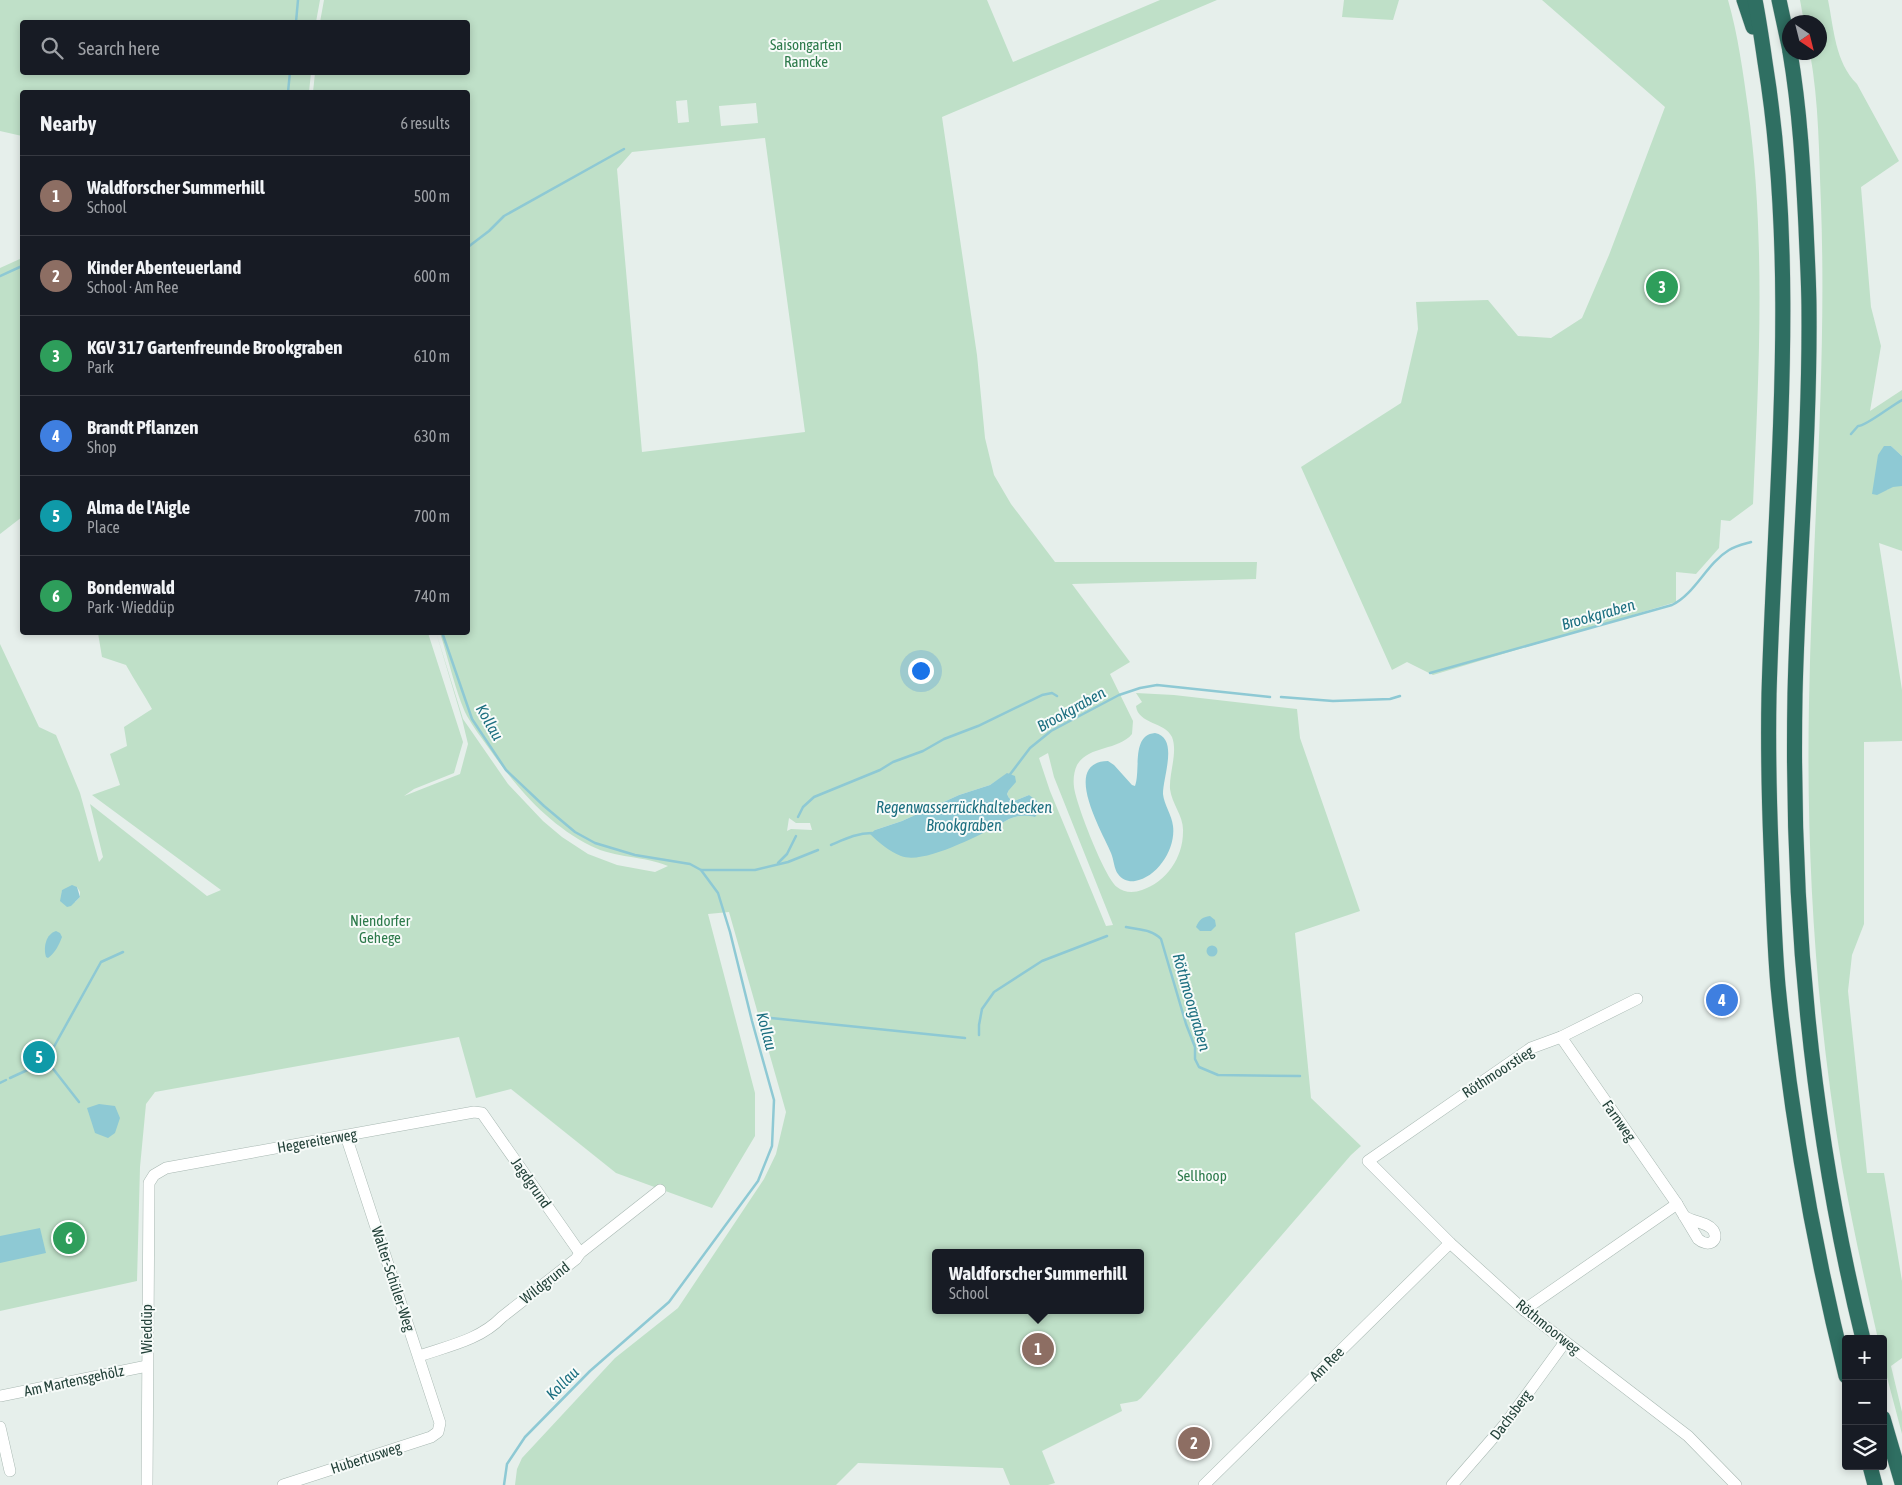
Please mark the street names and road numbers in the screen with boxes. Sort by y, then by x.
street label: Röthmoorstieg [1459,1042,1537,1101]
street label: Farnweg [1599,1097,1640,1145]
street label: Hegereiterweg [276,1125,359,1156]
street label: Jagdgrund [508,1154,555,1211]
street label: Walter-Schüler-Weg [368,1224,419,1334]
street label: Wildgrund [517,1258,573,1307]
street label: Röthmoorweg [1513,1296,1584,1358]
street label: Wieddüp [138,1304,155,1354]
street label: Am Ree [1306,1343,1347,1384]
street label: Am Martensgehölz [22,1361,126,1399]
street label: Dachsberg [1486,1386,1535,1443]
street label: Hubertusweg [328,1438,404,1477]

